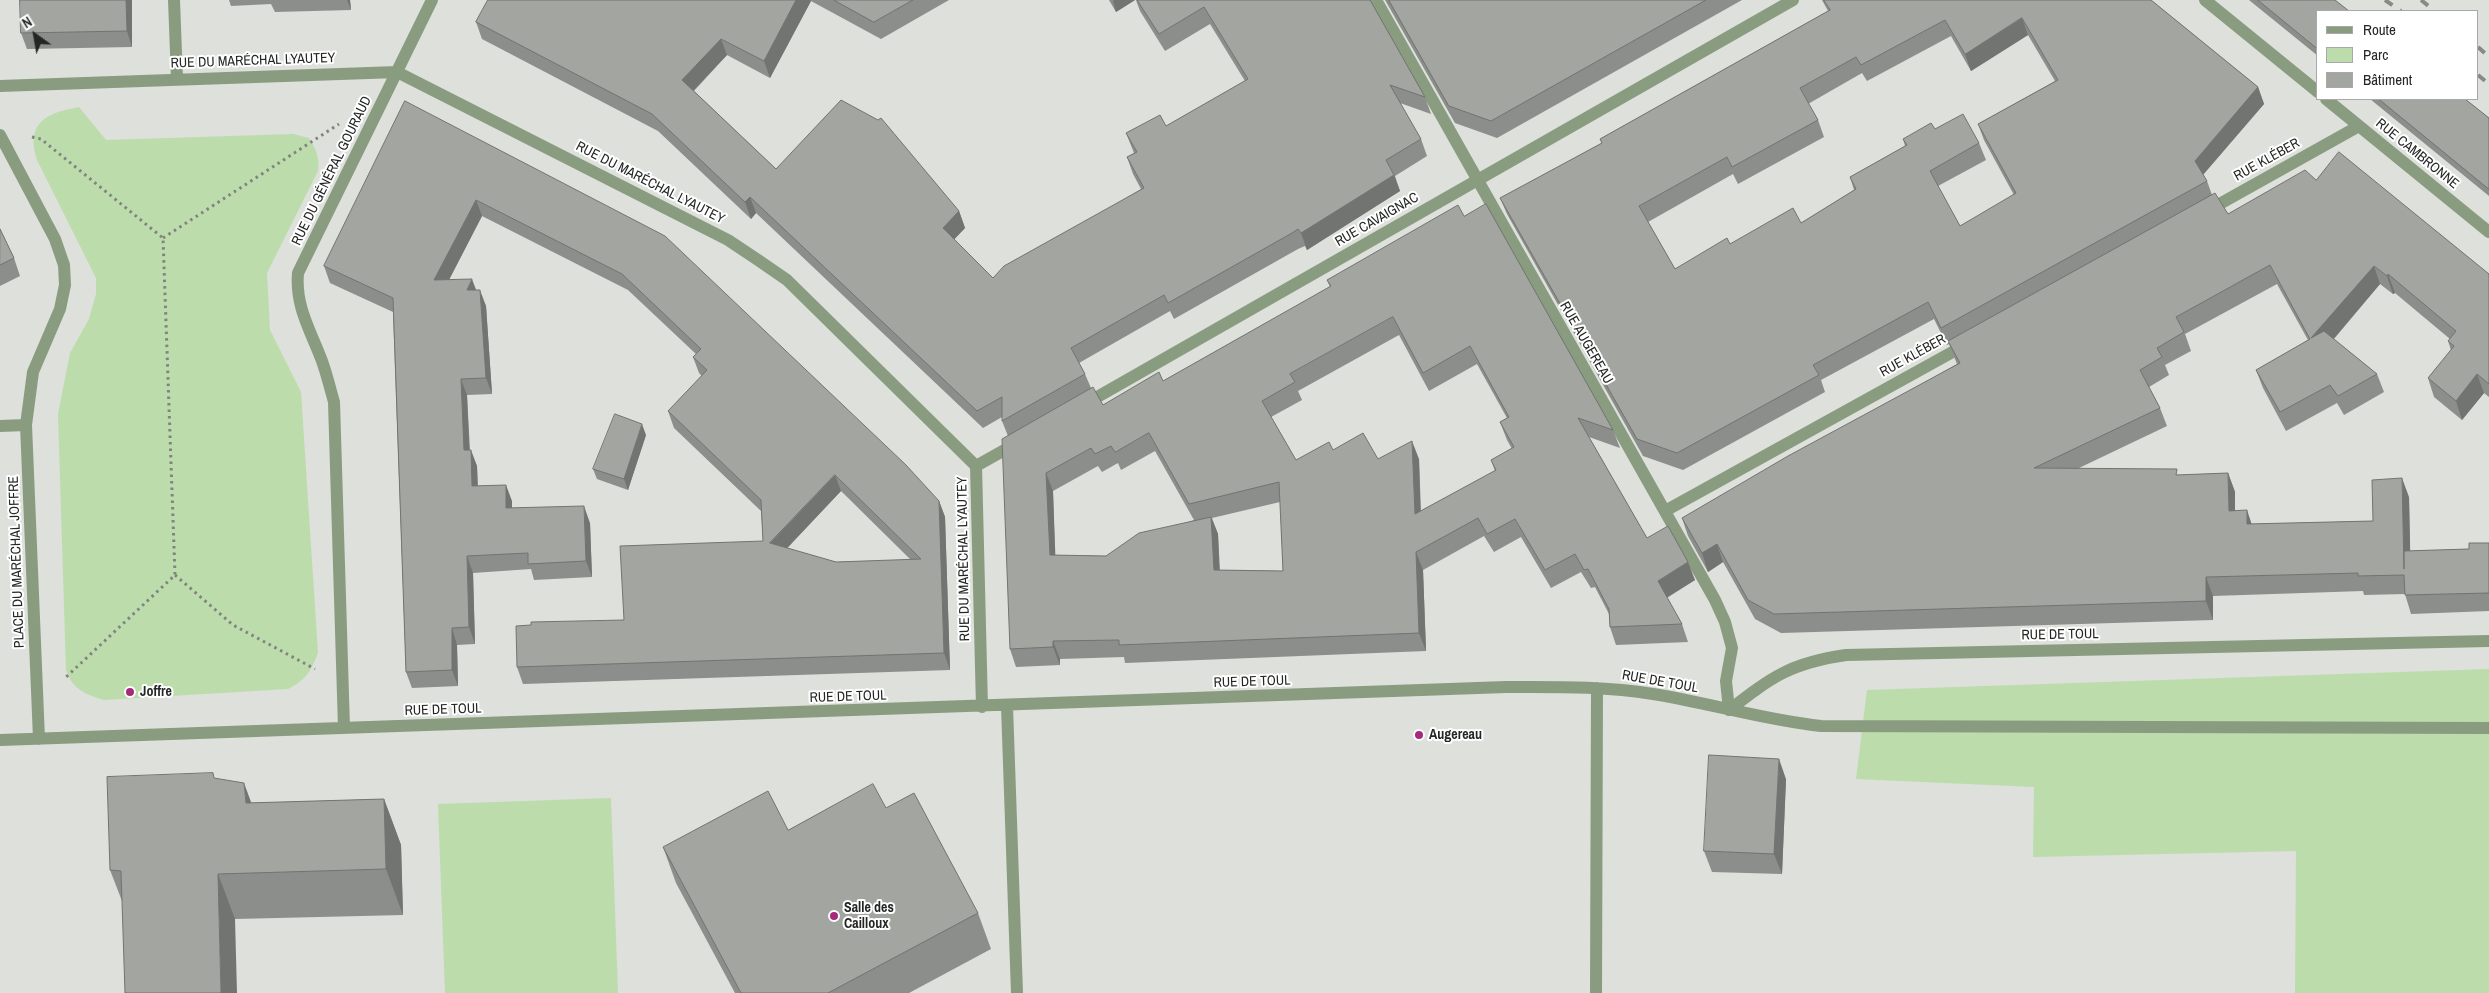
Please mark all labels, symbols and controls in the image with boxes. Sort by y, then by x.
north arrow [10,10,60,60]
legend [2316,10,2479,100]
text: N [19,12,35,32]
text: Route [2363,19,2396,40]
text: Parc [2363,44,2388,65]
street label: RUE DU MARÉCHAL LYAUTEY [170,50,336,72]
text: Bâtiment [2363,69,2412,90]
street label: RUE DU GÉNÉRAL GOURAUD [289,94,375,248]
street label: RUE CAMBRONNE [2372,115,2462,193]
street label: RUE KLÉBER [2231,135,2303,185]
street label: RUE DU MARÉCHAL LYAUTEY [573,138,727,228]
street label: RUE CAVAIGNAC [1332,189,1422,251]
street label: RUE AUGEREAU [1556,299,1616,387]
street label: RUE KLÉBER [1877,331,1949,381]
street label: PLACE DU MARÉCHAL JOFFRE [6,476,28,648]
street label: RUE DU MARÉCHAL LYAUTEY [954,476,974,642]
street label: RUE DE TOUL [2021,626,2099,644]
street label: RUE DE TOUL [1621,667,1699,697]
street label: RUE DE TOUL [1213,672,1291,692]
place label: Joffre [140,684,172,700]
marker: Joffre [124,686,136,698]
street label: RUE DE TOUL [809,687,887,707]
street label: RUE DE TOUL [404,700,482,720]
place label: Augereau [1429,727,1482,743]
marker: Augereau [1413,729,1425,741]
place label: Salle des Cailloux [844,900,894,932]
marker: Salle des Cailloux [828,910,840,922]

